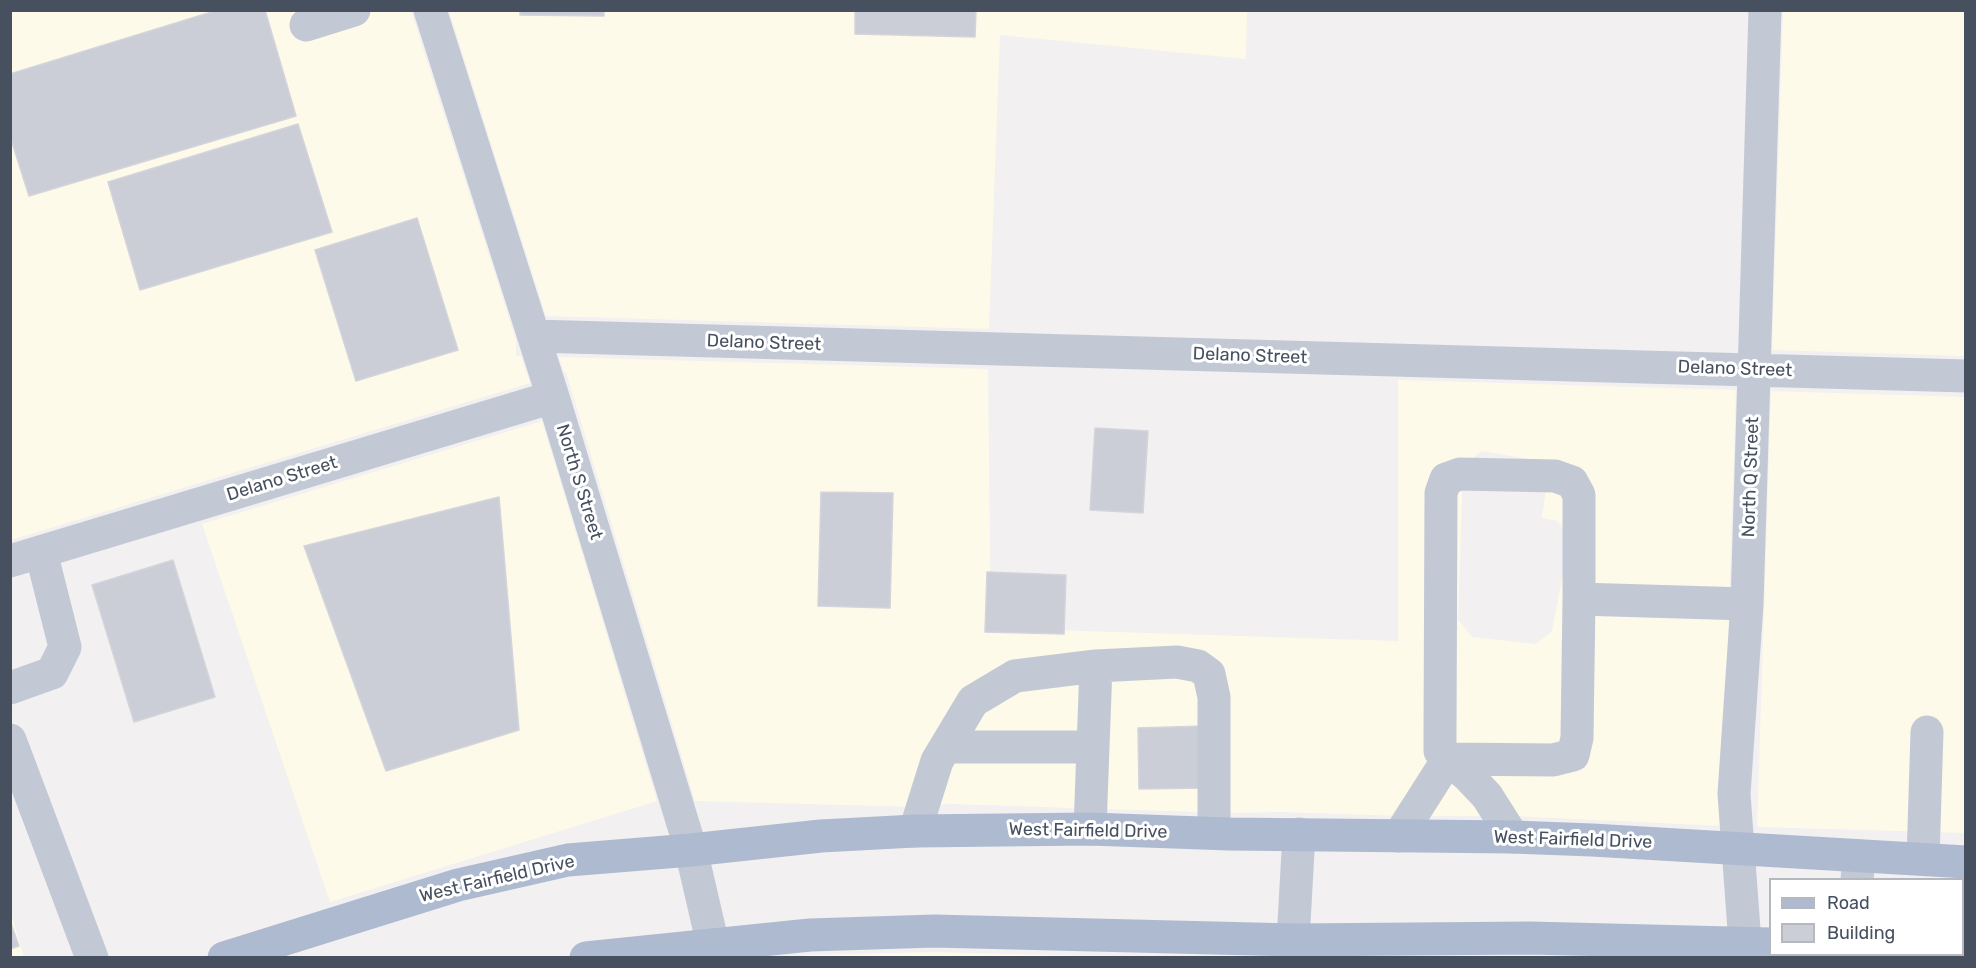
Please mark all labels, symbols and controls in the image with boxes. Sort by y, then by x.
street label: Delano Street [706,330,822,356]
street label: Delano Street [1192,343,1308,369]
street label: Delano Street [1677,356,1793,382]
street label: North Q Street [1738,416,1764,538]
street label: North S Street [551,422,607,542]
street label: Delano Street [224,452,340,506]
street label: West Fairfield Drive [1009,819,1167,843]
street label: West Fairfield Drive [1493,826,1653,854]
street label: West Fairfield Drive [417,851,577,907]
legend [1769,878,1964,956]
text: Road [1827,892,1870,914]
text: Building [1827,922,1895,944]

